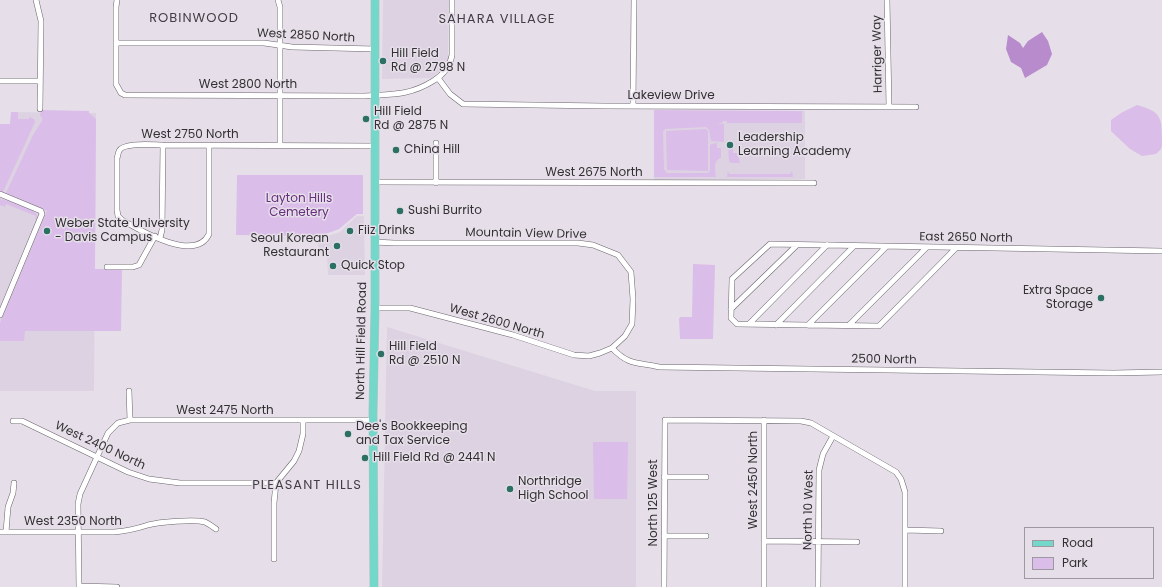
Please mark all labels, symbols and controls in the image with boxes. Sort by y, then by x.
district label: ROBINWOOD [149,11,239,27]
district label: SAHARA VILLAGE [438,12,556,28]
street label: Harriger Way [870,15,886,93]
street label: West 2850 North [257,26,355,46]
place label: Hill Field Rd @ 2798 N [391,47,465,75]
marker: Hill Field Rd @ 2798 N [378,56,388,66]
street label: West 2800 North [199,78,297,92]
street label: Lakeview Drive [627,89,715,103]
place label: Hill Field Rd @ 2875 N [374,105,448,133]
marker: Hill Field Rd @ 2875 N [361,114,371,124]
street label: West 2750 North [141,128,239,142]
place label: Leadership Learning Academy [738,131,851,159]
marker: Leadership Learning Academy [725,140,735,150]
place label: China Hill [404,143,460,157]
marker: China Hill [391,145,401,155]
street label: West 2675 North [545,166,643,180]
park label: Layton Hills Cemetery [266,192,332,220]
place label: Sushi Burrito [408,204,482,218]
marker: Sushi Burrito [395,206,405,216]
place label: Weber State University - Davis Campus [55,217,190,245]
place label: Fiiz Drinks [358,224,415,238]
marker: Weber State University - Davis Campus [42,226,52,236]
marker: Fiiz Drinks [345,226,355,236]
street label: Mountain View Drive [465,226,587,242]
street label: East 2650 North [919,230,1013,246]
place label: Seoul Korean Restaurant [250,232,329,260]
marker: Seoul Korean Restaurant [332,241,342,251]
place label: Quick Stop [341,259,405,273]
marker: Quick Stop [328,261,338,271]
street label: North Hill Field Road [354,282,370,400]
place label: Extra Space Storage [1023,284,1093,312]
marker: Extra Space Storage [1096,293,1106,303]
street label: West 2600 North [448,302,546,342]
place label: Hill Field Rd @ 2510 N [389,340,460,368]
marker: Hill Field Rd @ 2510 N [376,349,386,359]
street label: 2500 North [851,352,917,368]
street label: West 2475 North [176,404,274,418]
street label: West 2400 North [52,419,148,473]
place label: Dee's Bookkeeping and Tax Service [356,420,468,448]
marker: Dee's Bookkeeping and Tax Service [343,429,353,439]
street label: West 2450 North [747,431,761,529]
place label: Hill Field Rd @ 2441 N [373,451,496,465]
marker: Hill Field Rd @ 2441 N [360,453,370,463]
street label: North 125 West [647,459,661,547]
street label: North 10 West [801,470,817,550]
place label: Northridge High School [518,475,589,503]
district label: PLEASANT HILLS [252,478,362,494]
marker: Northridge High School [505,484,515,494]
street label: West 2350 North [24,515,122,529]
legend [1024,527,1154,579]
text: Road [1062,534,1093,551]
text: Park [1062,554,1088,571]

